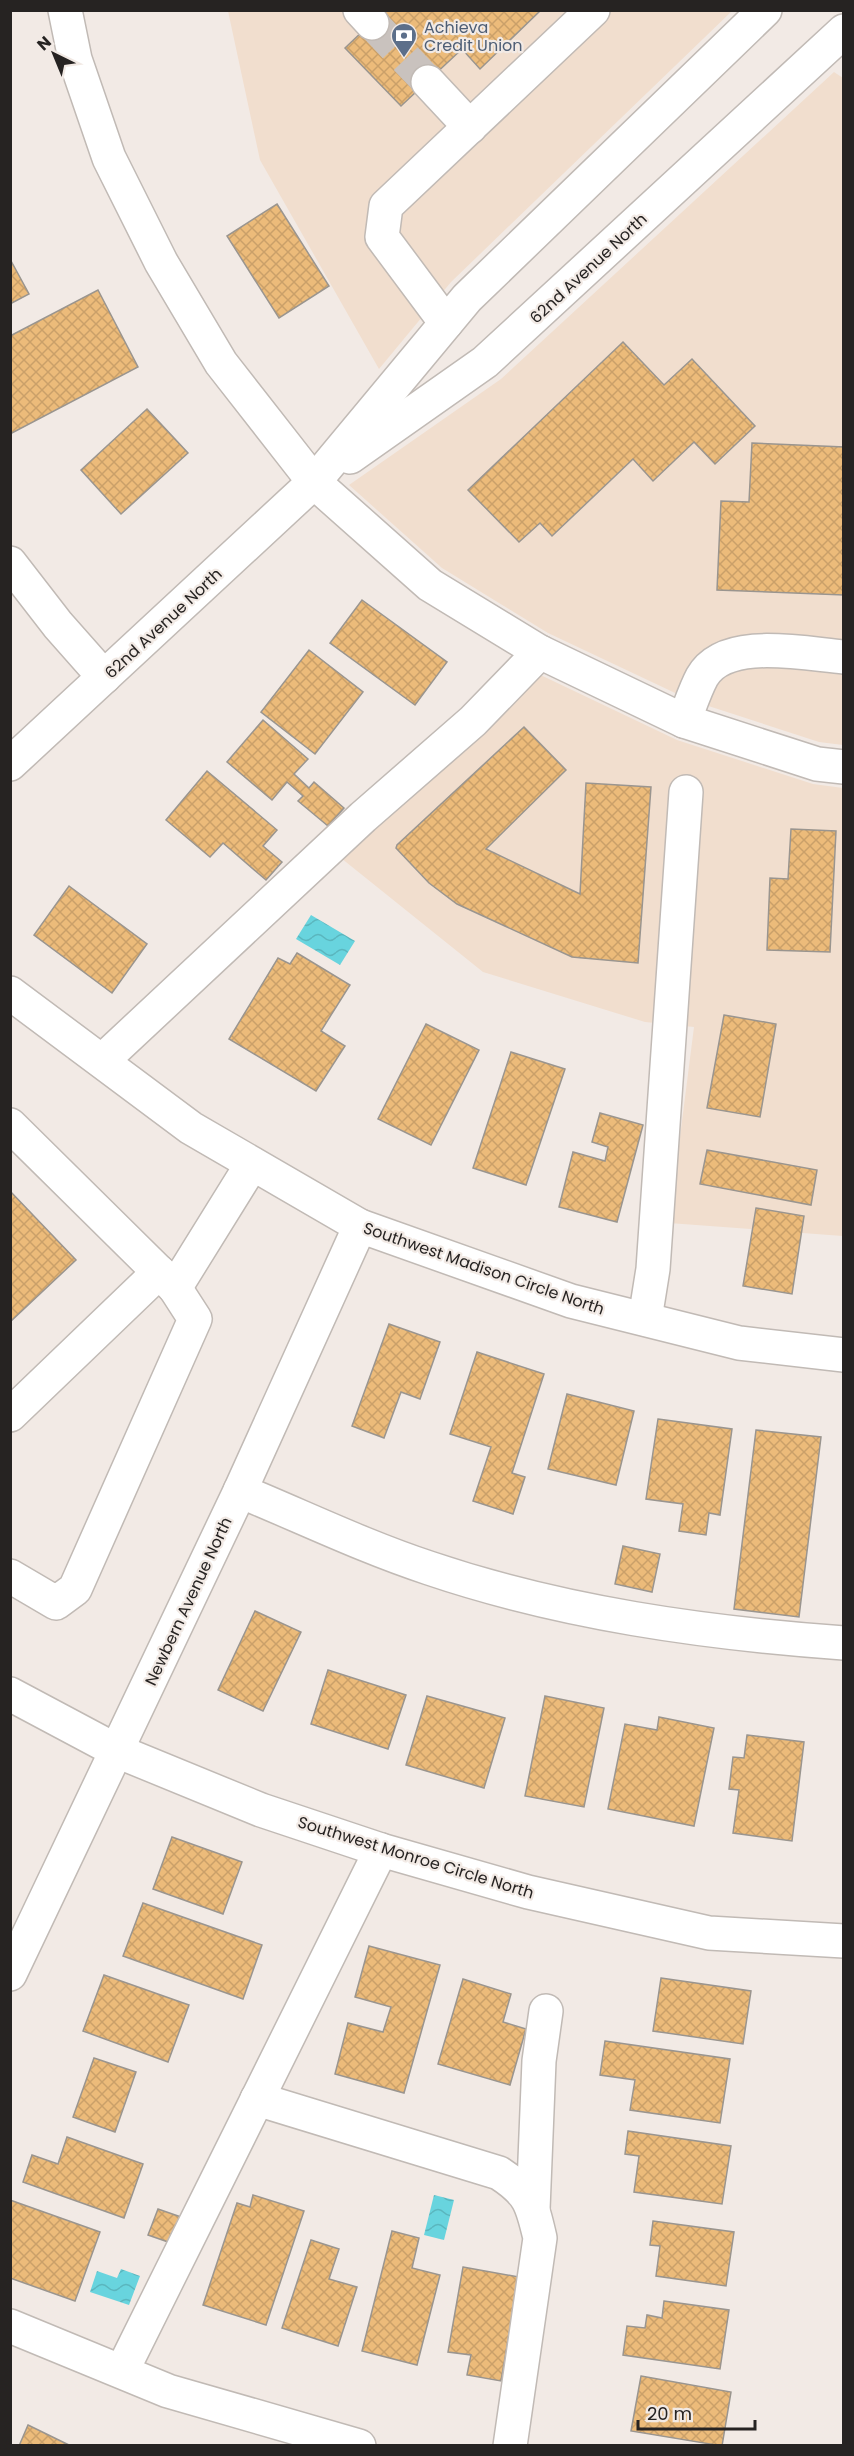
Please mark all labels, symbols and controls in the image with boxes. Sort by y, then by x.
place label: Achieva Credit Union [424,16,523,57]
bank icon: Achieva Credit Union [389,21,419,59]
north arrow [24,24,84,84]
text: N [32,31,56,56]
street label: 62nd Avenue North [525,208,652,329]
street label: 62nd Avenue North [100,563,227,684]
street label: Southwest Madison Circle North [360,1216,607,1321]
street label: Newbern Avenue North [139,1513,238,1689]
street label: Southwest Monroe Circle North [295,1811,537,1904]
scale bar [638,2393,755,2431]
text: 20 m [647,2401,692,2426]

